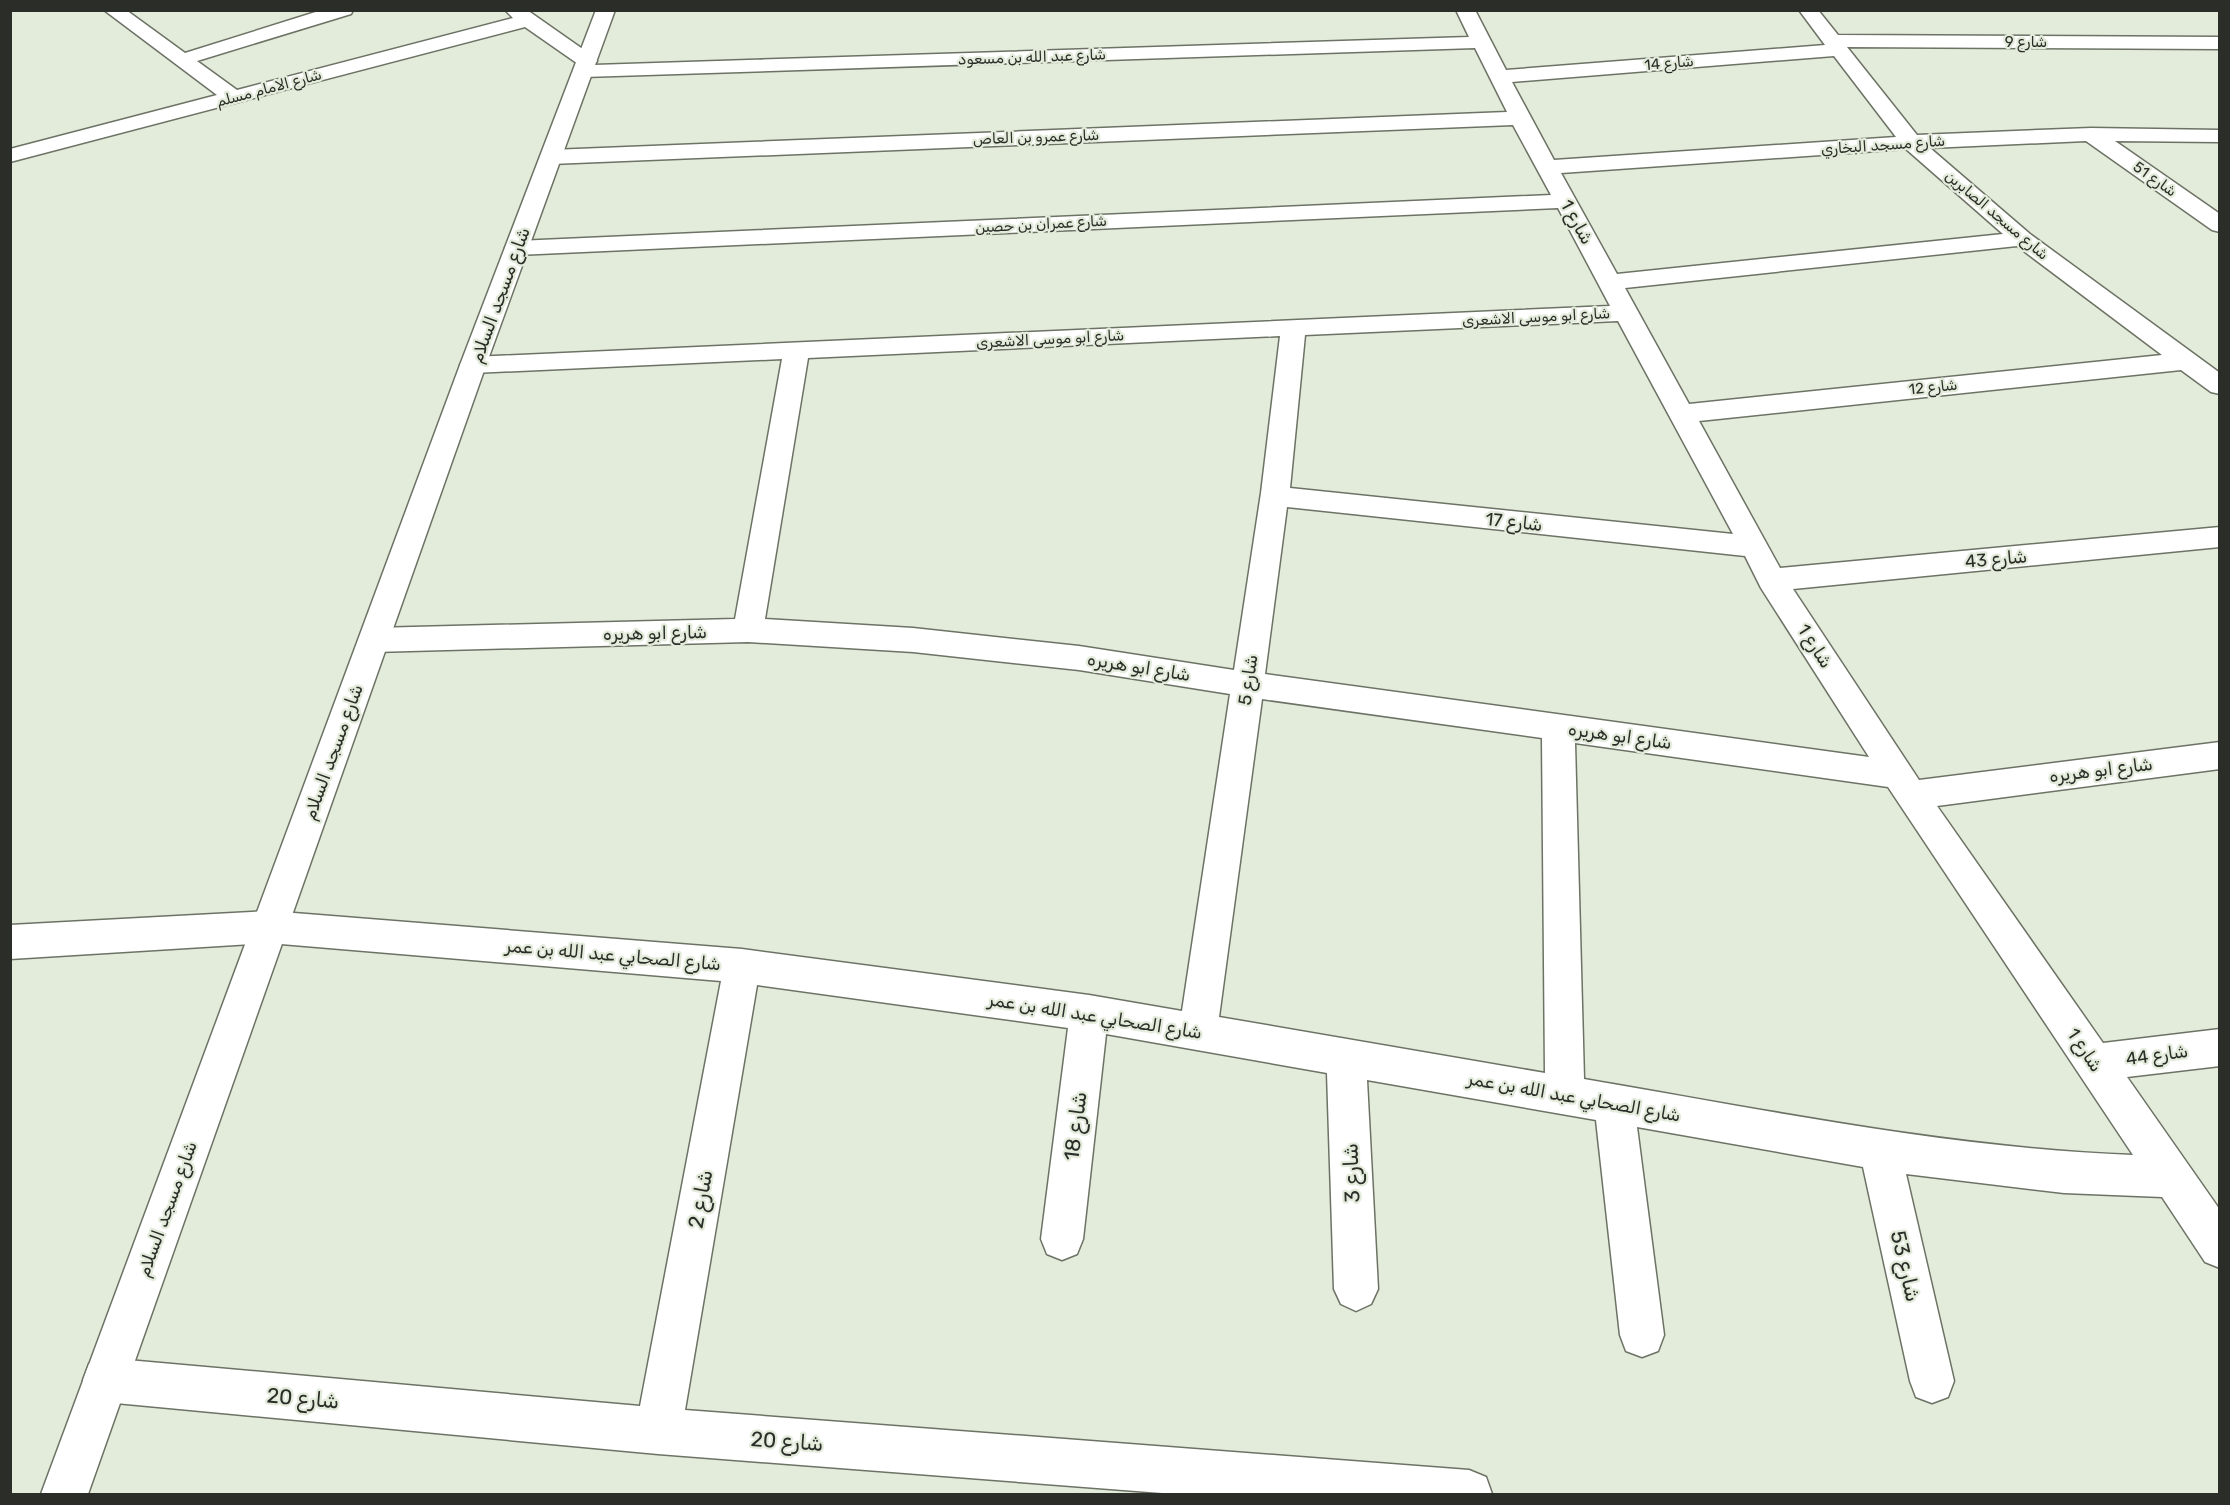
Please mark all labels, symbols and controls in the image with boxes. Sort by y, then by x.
street label: شارع 9 [2005,33,2047,53]
street label: شارع عبد الله بن مسعود [958,45,1106,71]
street label: شارع 14 [1644,52,1695,76]
street label: شارع الامام مسلم [214,65,324,113]
street label: شارع عمرو بن العاص [972,126,1100,150]
street label: شارع مسجد البخاري [1820,132,1946,160]
street label: شارع 51 [2129,158,2180,202]
street label: شارع مسجد الصابرين [1940,166,2052,265]
street label: شارع 1 [1555,196,1598,249]
street label: شارع عمران بن حصين [975,212,1107,238]
street label: شارع مسجد السلام [465,224,536,366]
street label: شارع ابو موسى الاشعرى [1461,304,1611,332]
street label: شارع ابو موسى الاشعرى [975,326,1125,354]
street label: شارع 12 [1908,375,1958,400]
street label: شارع 17 [1484,508,1544,537]
street label: شارع 43 [1964,545,2028,574]
street label: شارع 1 [1792,620,1837,673]
street label: شارع ابو هريره [603,621,707,646]
street label: شارع ابو هريره [1086,648,1192,687]
street label: شارع 5 [1234,653,1263,707]
street label: شارع مسجد السلام [298,681,369,823]
street label: شارع ابو هريره [1567,718,1673,755]
street label: شارع ابو هريره [2048,753,2154,788]
street label: شارع الصحابي عبد الله بن عمر [503,935,722,977]
street label: شارع الصحابي عبد الله بن عمر [985,988,1204,1046]
street label: شارع 1 [2062,1024,2108,1077]
street label: شارع 44 [2124,1040,2190,1071]
street label: شارع الصحابي عبد الله بن عمر [1464,1067,1682,1129]
street label: شارع 18 [1058,1090,1094,1162]
street label: شارع مسجد السلام [132,1138,203,1280]
street label: شارع 3 [1337,1143,1367,1203]
street label: شارع 2 [683,1168,719,1231]
street label: شارع 53 [1884,1228,1926,1304]
street label: شارع 20 [266,1382,340,1416]
street label: شارع 20 [750,1426,824,1458]

